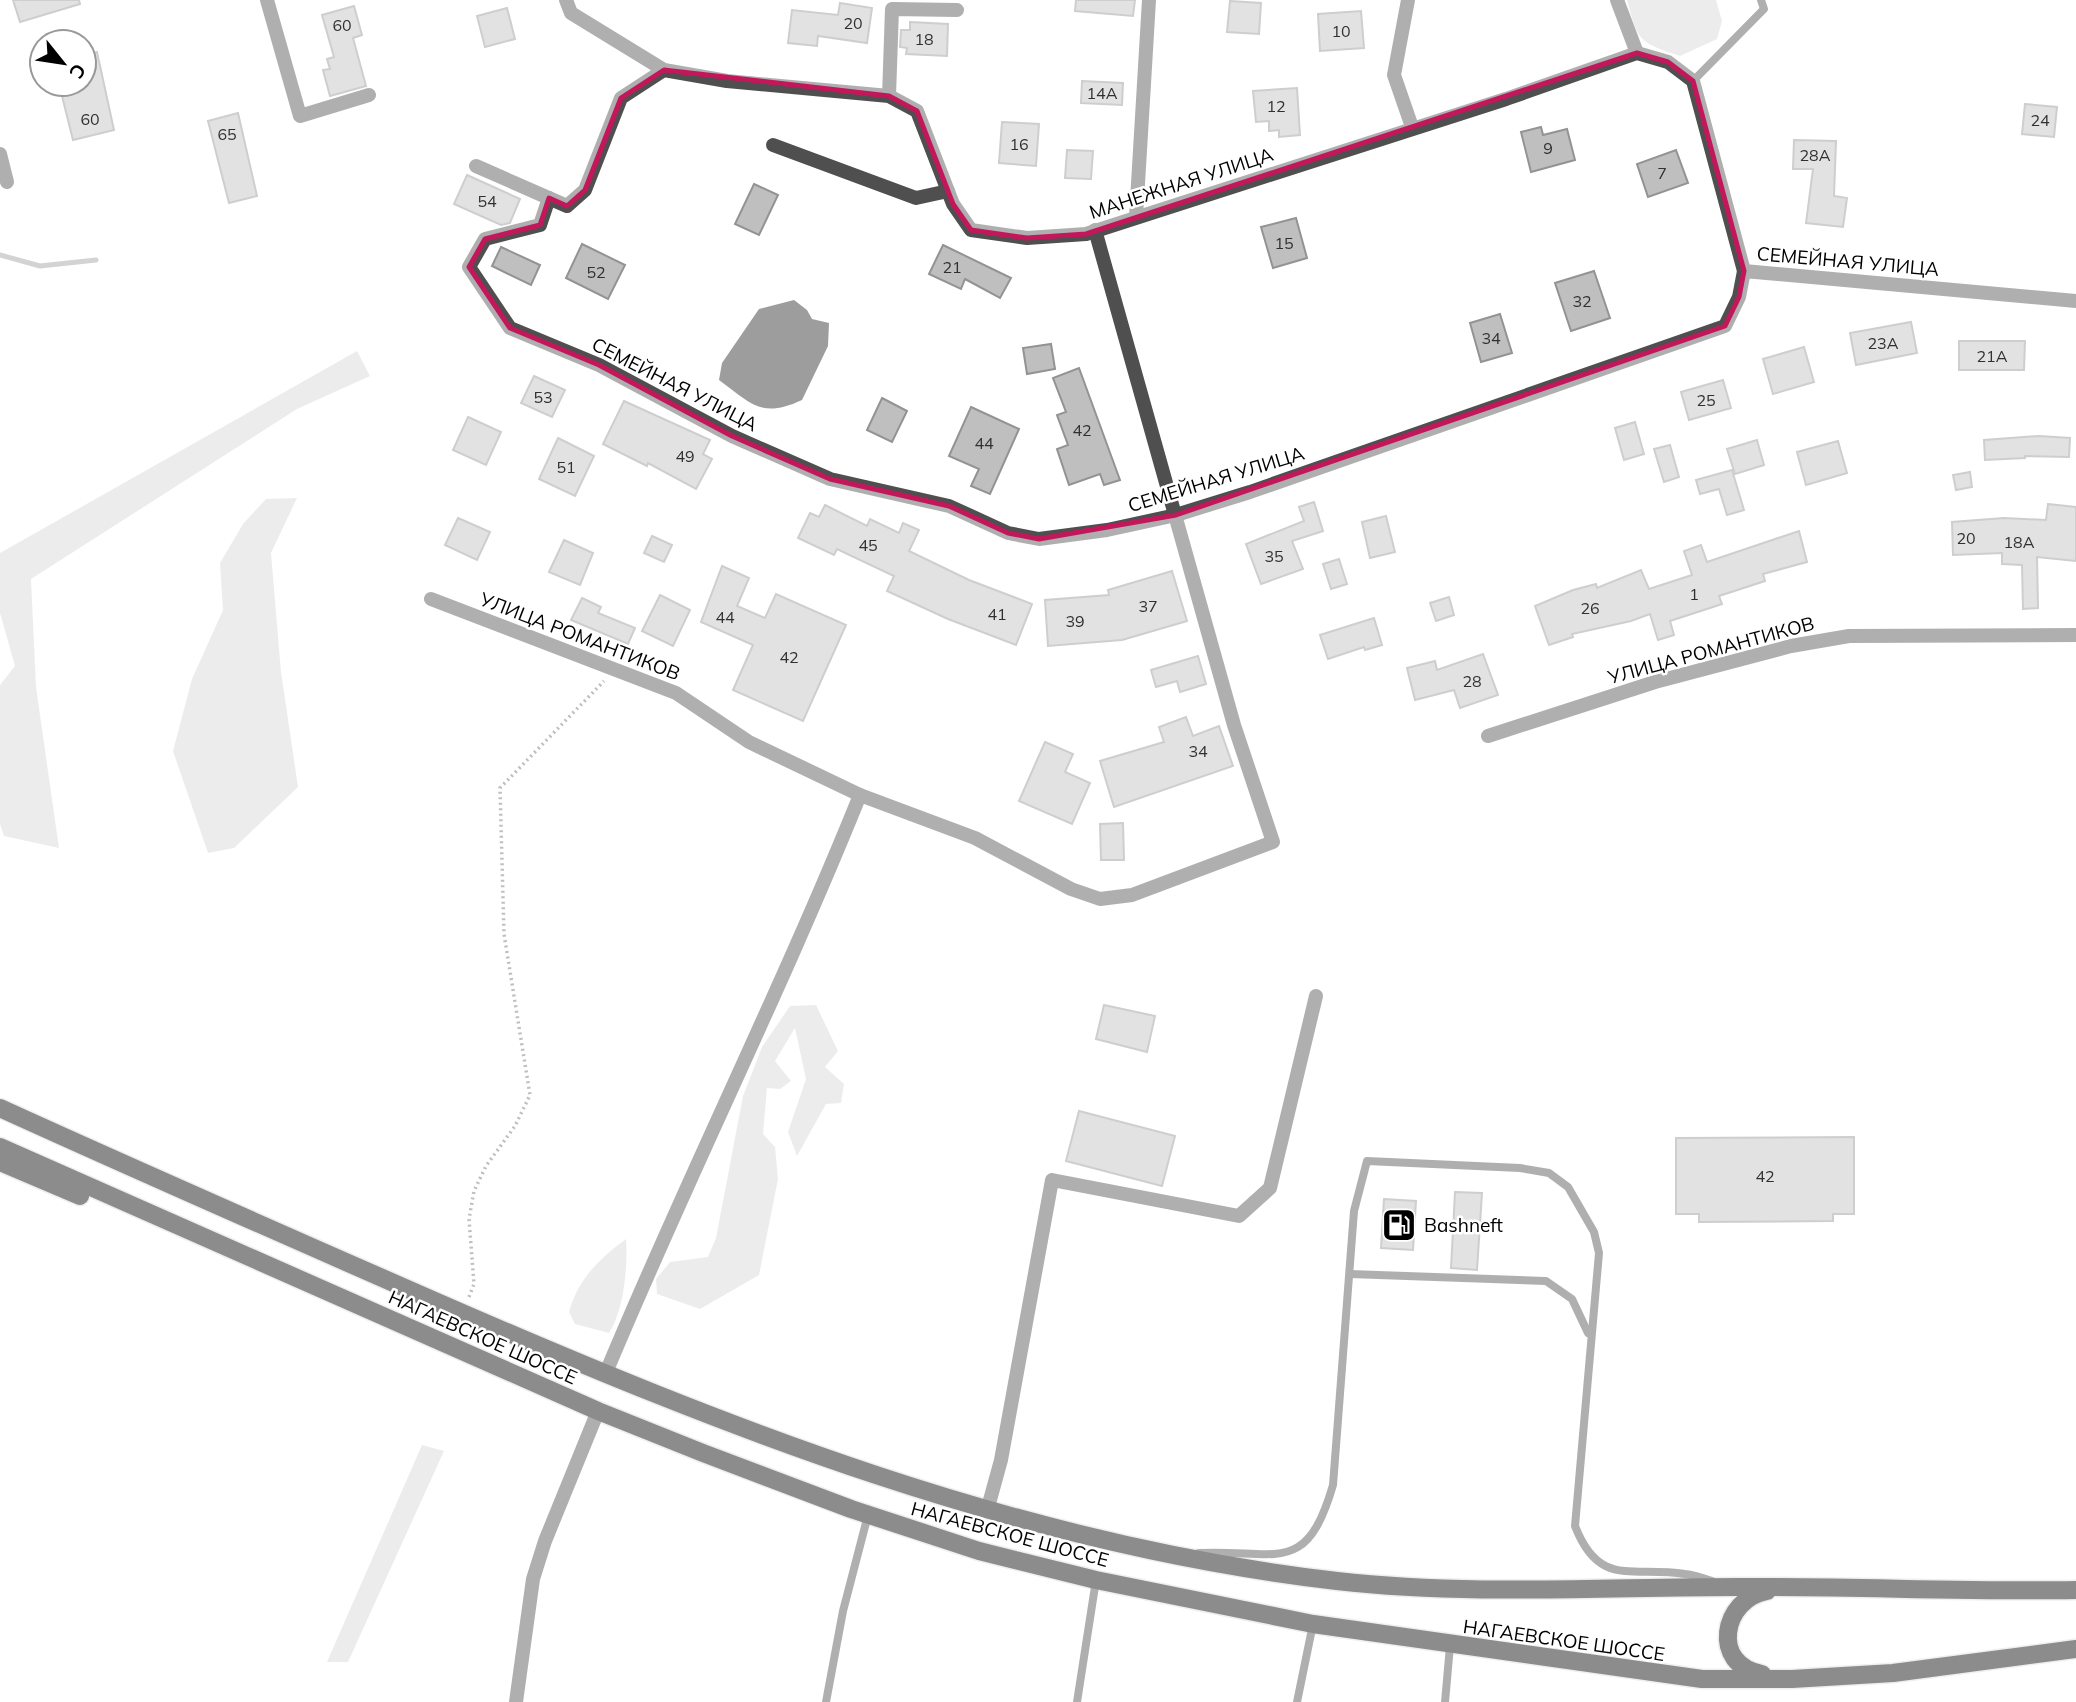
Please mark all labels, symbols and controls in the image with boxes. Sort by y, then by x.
house number: 20 [843,13,863,33]
house number: 60 [332,15,352,35]
house number: 10 [1331,21,1351,41]
north arrow [28,28,98,98]
house number: 18 [914,29,934,49]
text: С [64,60,91,83]
house number: 14А [1087,83,1118,103]
house number: 12 [1266,96,1286,116]
house number: 60 [80,109,100,129]
house number: 24 [2030,110,2050,130]
house number: 65 [217,124,237,144]
house number: 16 [1009,134,1029,154]
house number: 9 [1543,138,1553,158]
street label: МАНЕЖНАЯ УЛИЦА [1086,142,1276,224]
house number: 28А [1800,145,1831,165]
house number: 7 [1657,163,1667,183]
house number: 54 [477,191,497,211]
house number: 15 [1274,233,1294,253]
street label: СЕМЕЙНАЯ УЛИЦА [1756,241,1940,281]
house number: 21 [942,257,962,277]
house number: 52 [586,262,606,282]
house number: 32 [1572,291,1592,311]
house number: 34 [1481,328,1501,348]
street label: СЕМЕЙНАЯ УЛИЦА [588,332,762,436]
house number: 23А [1868,333,1899,353]
house number: 21А [1977,346,2008,366]
house number: 53 [533,387,553,407]
house number: 25 [1696,390,1716,410]
house number: 42 [1072,420,1092,440]
house number: 44 [974,433,994,453]
street label: СЕМЕЙНАЯ УЛИЦА [1125,441,1307,517]
house number: 49 [675,446,695,466]
house number: 51 [556,457,576,477]
house number: 20 [1956,528,1976,548]
house number: 18А [2004,532,2035,552]
house number: 45 [858,535,878,555]
house number: 35 [1264,546,1284,566]
house number: 1 [1689,584,1699,604]
street label: УЛИЦА РОМАНТИКОВ [475,586,684,685]
house number: 37 [1138,596,1158,616]
house number: 26 [1580,598,1600,618]
house number: 41 [987,604,1007,624]
house number: 44 [715,607,735,627]
house number: 39 [1065,611,1085,631]
street label: УЛИЦА РОМАНТИКОВ [1604,611,1817,689]
house number: 42 [779,647,799,667]
house number: 28 [1462,671,1482,691]
house number: 34 [1188,741,1208,761]
house number: 42 [1755,1166,1775,1186]
fuel station icon: Bashneft [1380,1206,1418,1244]
place label: Bashneft [1424,1213,1503,1237]
street label: НАГАЕВСКОЕ ШОССЕ [385,1285,581,1389]
street label: НАГАЕВСКОЕ ШОССЕ [908,1496,1112,1572]
street label: НАГАЕВСКОЕ ШОССЕ [1461,1614,1667,1666]

